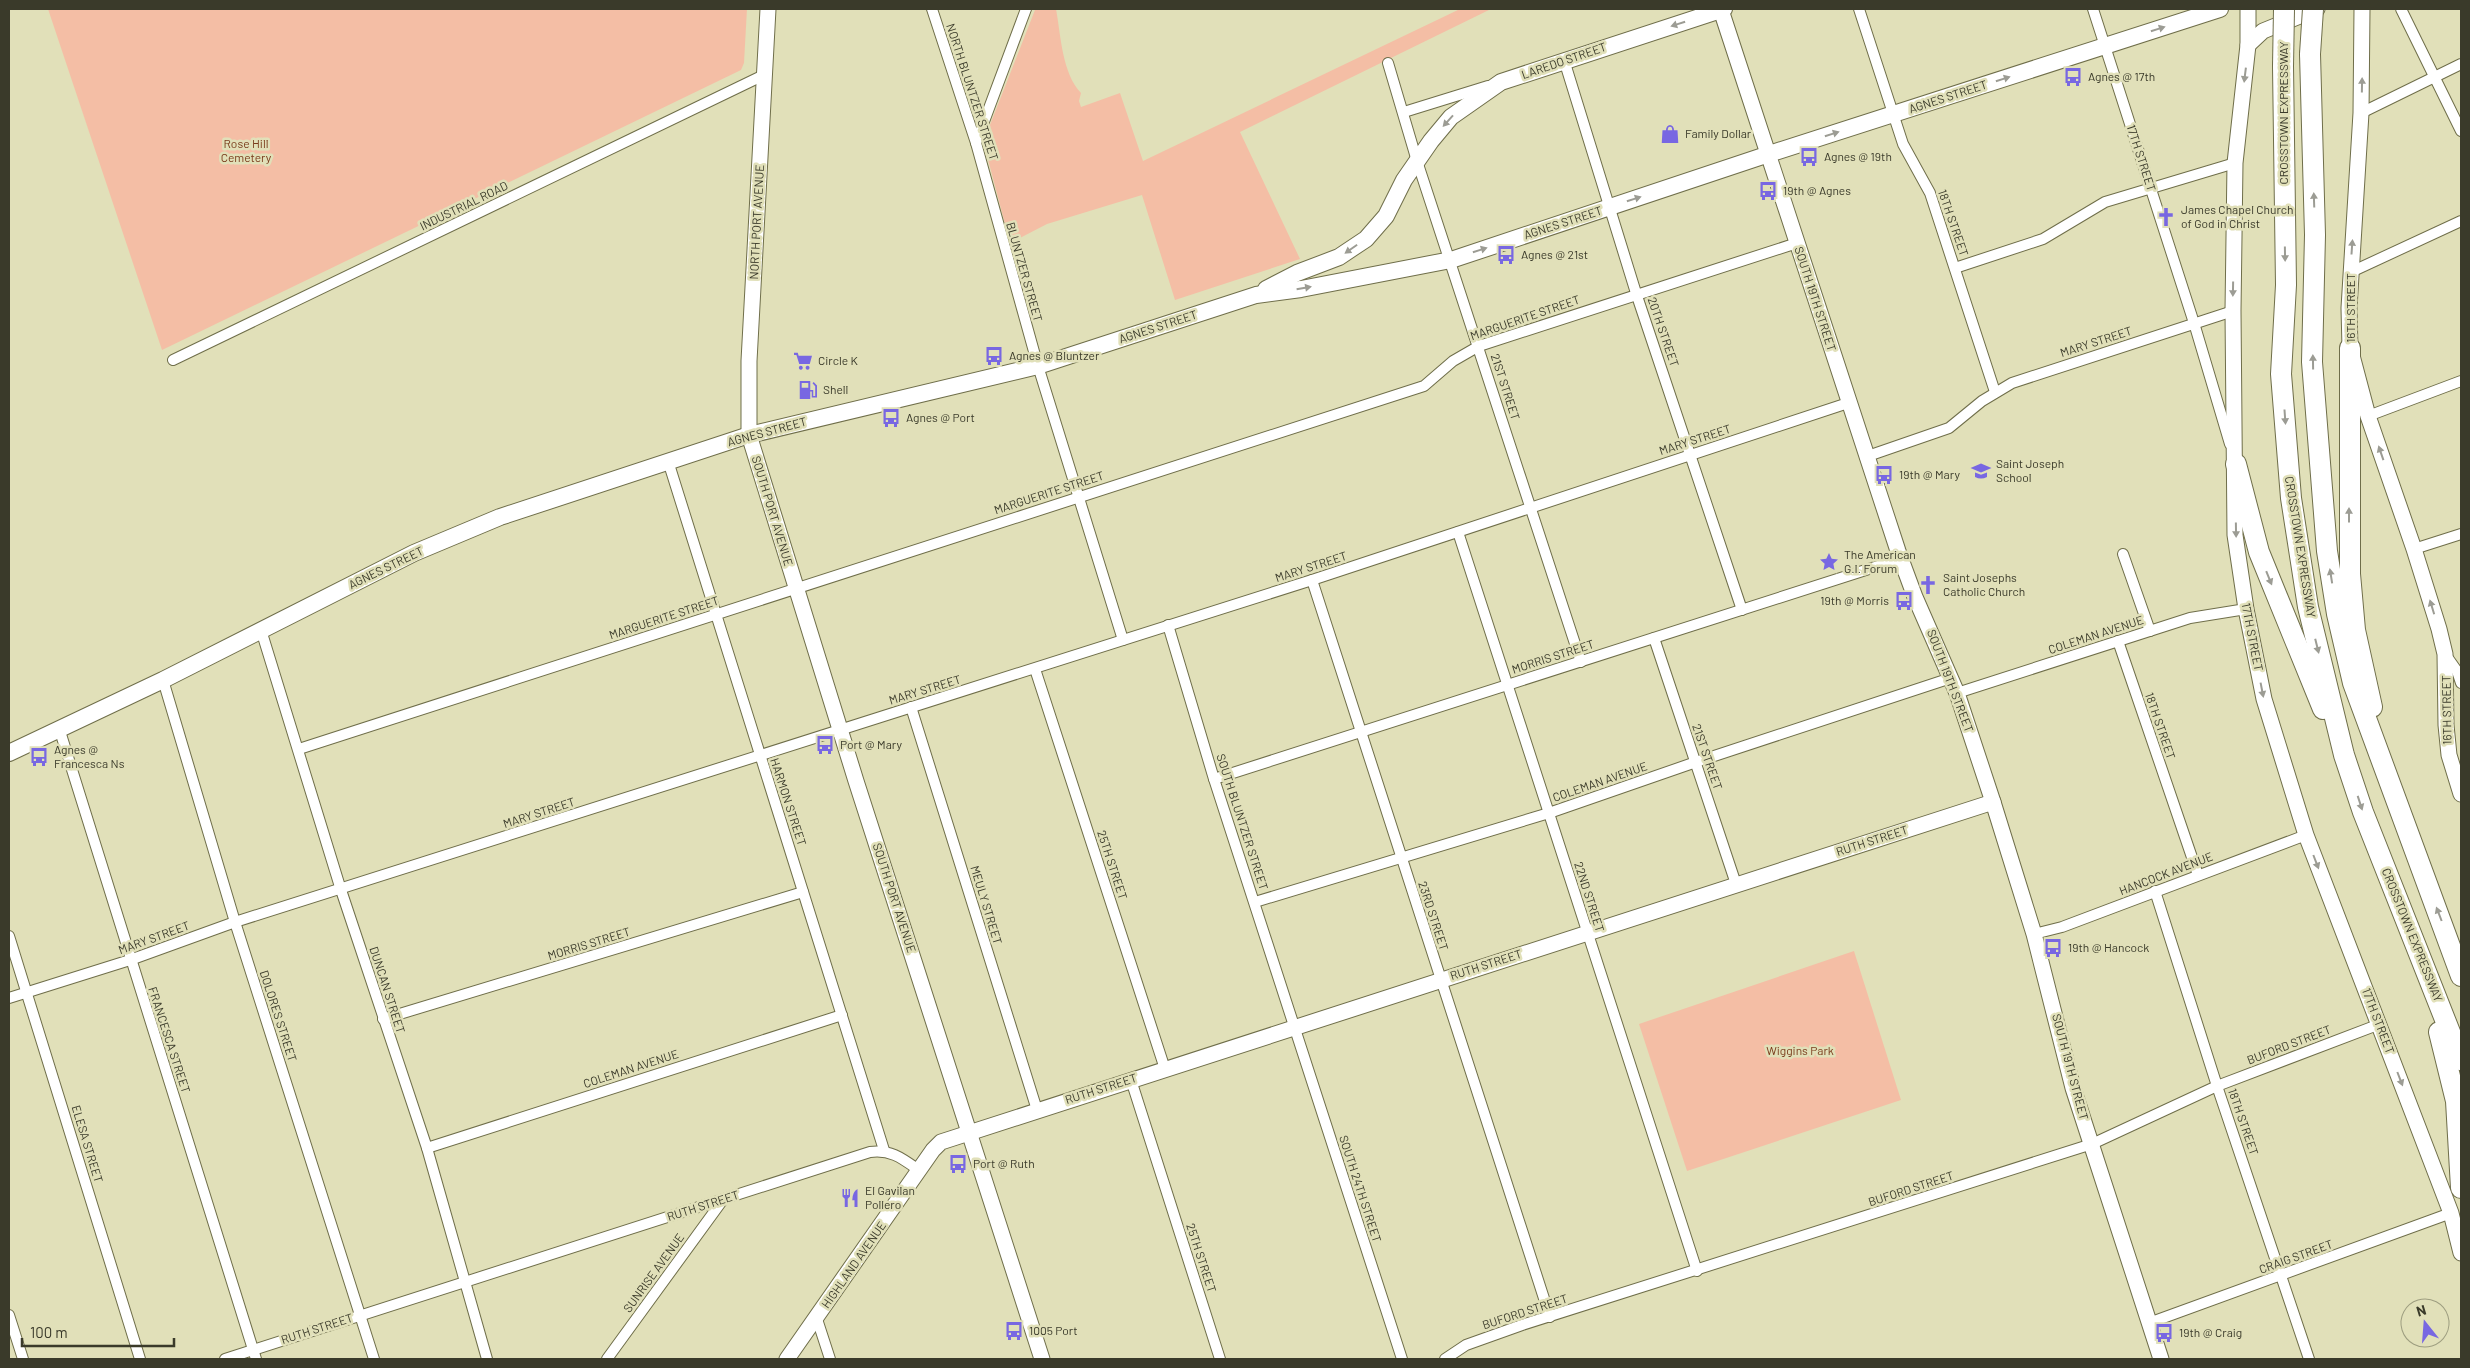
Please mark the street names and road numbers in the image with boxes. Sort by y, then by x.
street label: NORTH BLUNTZER STREET [944,22,1002,162]
street label: LAREDO STREET [1519,39,1608,81]
street label: CROSSTOWN EXPRESSWAY [2276,41,2290,184]
street label: AGNES STREET [1907,77,1989,115]
street label: 17TH STREET [2125,123,2159,193]
street label: NORTH PORT AVENUE [746,164,766,280]
street label: INDUSTRIAL ROAD [417,178,510,232]
street label: 18TH STREET [1936,187,1972,258]
street label: AGNES STREET [1522,203,1604,241]
street label: BLUNTZER STREET [1004,220,1046,323]
street label: SOUTH 19TH STREET [1792,245,1840,353]
street label: 16TH STREET [2343,273,2357,343]
street label: MARGUERITE STREET [1468,292,1581,342]
street label: 20TH STREET [1646,295,1682,368]
street label: AGNES STREET [1117,307,1199,345]
street label: MARY STREET [2058,323,2133,359]
street label: 21ST STREET [1489,352,1523,422]
street label: AGNES STREET [726,414,808,448]
street label: MARY STREET [1657,421,1732,457]
street label: SOUTH PORT AVENUE [750,454,796,567]
street label: MARGUERITE STREET [992,468,1106,516]
street label: CROSSTOWN EXPRESSWAY [2283,475,2319,619]
street label: AGNES STREET [346,543,425,591]
street label: MARY STREET [1273,548,1348,584]
street label: MARGUERITE STREET [607,593,721,641]
street label: 17TH STREET [2240,601,2266,672]
street label: COLEMAN AVENUE [2046,612,2145,656]
street label: SOUTH 19TH STREET [1925,627,1977,734]
street label: MORRIS STREET [1510,636,1596,676]
street label: MARY STREET [887,671,963,707]
street label: 16TH STREET [2438,675,2454,745]
street label: 18TH STREET [2143,690,2179,761]
street label: 21ST STREET [1690,722,1726,792]
street label: SOUTH BLUNTZER STREET [1214,752,1272,892]
street label: HARMON STREET [768,756,810,847]
street label: COLEMAN AVENUE [1550,758,1649,804]
street label: MARY STREET [501,794,576,830]
street label: RUTH STREET [1834,822,1909,858]
street label: 25TH STREET [1095,828,1131,901]
street label: SOUTH PORT AVENUE [871,841,919,954]
street label: HANCOCK AVENUE [2117,849,2214,897]
street label: 22ND STREET [1572,860,1608,934]
street label: MEULY STREET [968,864,1006,946]
street label: CROSSTOWN EXPRESSWAY [2380,866,2446,1004]
street label: 23RD STREET [1416,879,1452,952]
street label: MARY STREET [116,918,191,956]
street label: MORRIS STREET [546,924,632,962]
street label: DUNCAN STREET [367,944,409,1035]
street label: RUTH STREET [1448,946,1523,982]
street label: DOLORES STREET [258,968,300,1063]
street label: FRANCESCA STREET [146,985,194,1095]
street label: 17TH STREET [2360,986,2398,1056]
street label: SOUTH 19TH STREET [2050,1012,2092,1121]
street label: BUFORD STREET [2245,1022,2333,1067]
street label: COLEMAN AVENUE [581,1046,680,1090]
street label: RUTH STREET [1063,1070,1138,1106]
street label: 18TH STREET [2226,1086,2262,1157]
street label: ELESA STREET [70,1103,106,1184]
street label: SOUTH 24TH STREET [1337,1133,1385,1244]
street label: BUFORD STREET [1866,1168,1955,1208]
street label: RUTH STREET [665,1187,740,1223]
street label: HIGHLAND AVENUE [818,1218,888,1310]
street label: 25TH STREET [1184,1221,1220,1294]
street label: SUNRISE AVENUE [620,1230,686,1315]
street label: CRAIG STREET [2257,1236,2335,1276]
street label: BUFORD STREET [1480,1291,1569,1331]
street label: RUTH STREET [279,1310,354,1346]

